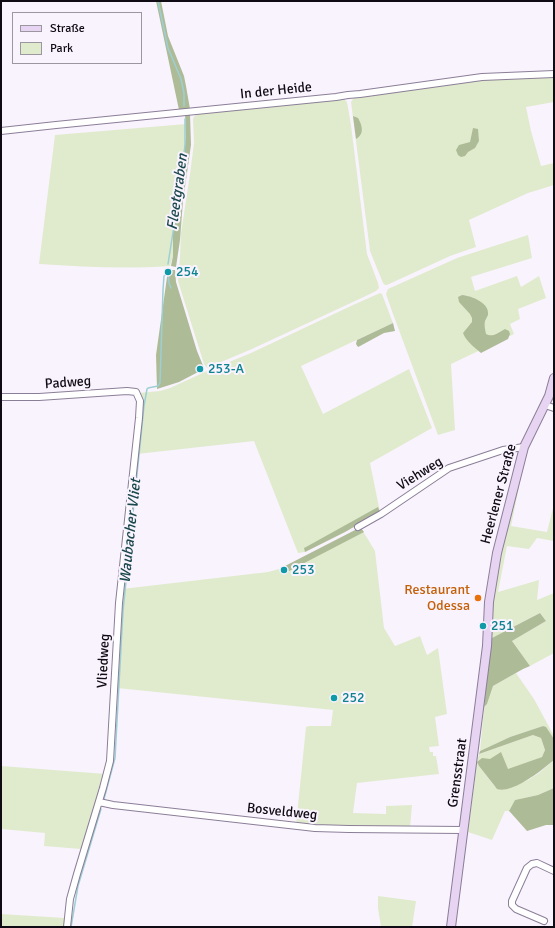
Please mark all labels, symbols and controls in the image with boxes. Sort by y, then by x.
legend [12,12,142,64]
text: Straße [50,21,85,36]
text: Park [50,41,73,56]
street label: In der Heide [239,79,313,103]
water label: Fleetgraben [164,153,192,231]
place label: 254 [176,264,199,280]
marker: 254 [163,267,173,277]
place label: 253-A [208,361,244,377]
marker: 253-A [195,364,205,374]
street label: Padweg [44,373,92,393]
street label: Heerlener Straße [478,442,520,546]
street label: Viehweg [394,453,446,495]
water label: Waubacher Vliet [117,478,145,584]
place label: 253 [292,562,315,578]
marker: 253 [279,565,289,575]
place label: Restaurant Odessa [404,582,470,614]
marker: Restaurant Odessa [473,593,483,603]
place label: 251 [491,618,514,634]
marker: 251 [478,621,488,631]
street label: Vliedweg [94,633,114,689]
place label: 252 [342,690,365,706]
marker: 252 [329,693,339,703]
street label: Grensstraat [445,737,471,809]
street label: Bosveldweg [246,800,318,824]

